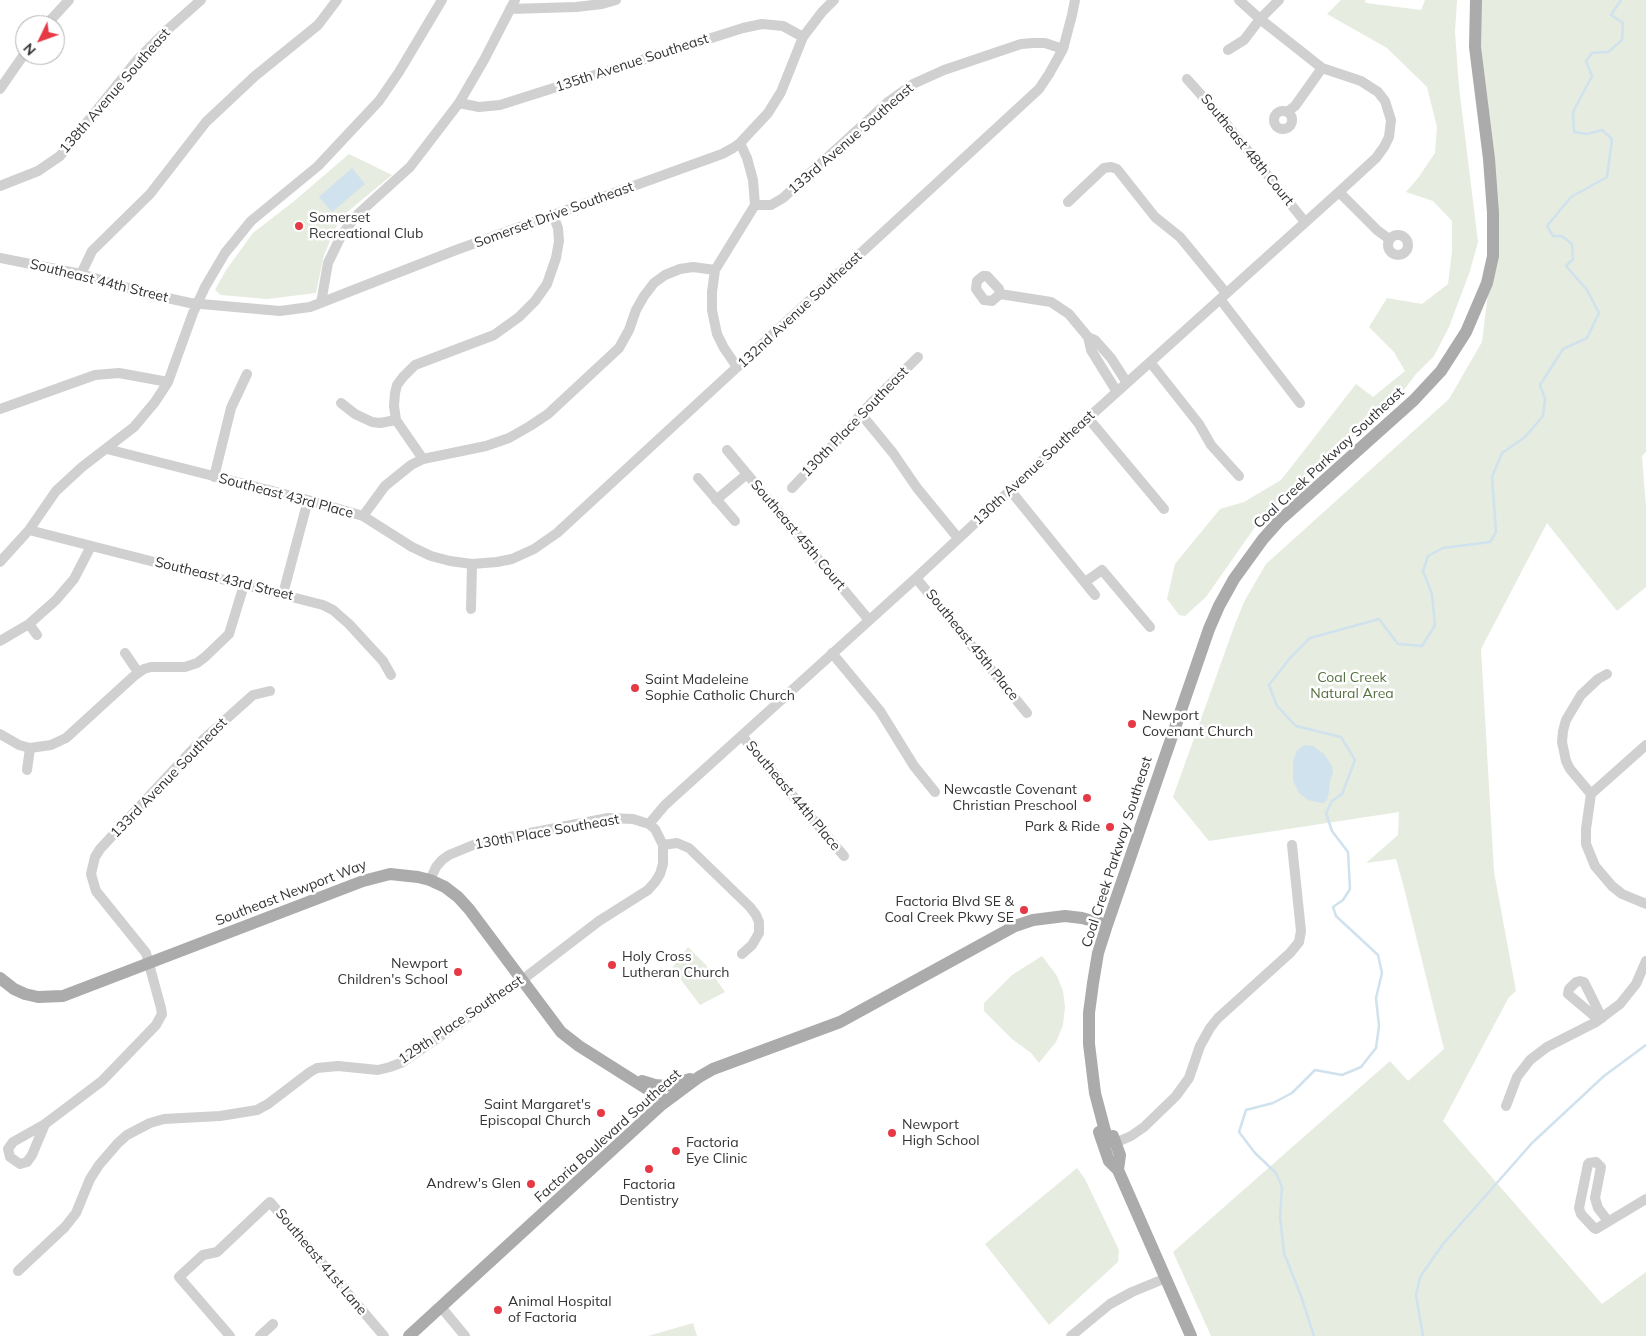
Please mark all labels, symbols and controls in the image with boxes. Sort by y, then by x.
north arrow [15,15,65,65]
street label: 138th Avenue Southeast [56,25,174,157]
street label: 135th Avenue Southeast [553,30,711,96]
text: N [19,39,40,59]
street label: 133rd Avenue Southeast [785,80,917,198]
street label: Southeast 48th Court [1197,91,1297,209]
street label: Somerset Drive Southeast [472,178,636,252]
place label: Somerset Recreational Club [309,210,423,242]
marker: Somerset Recreational Club [293,220,305,232]
street label: 132nd Avenue Southeast [734,248,866,372]
street label: Southeast 44th Street [28,256,170,306]
street label: 130th Place Southeast [798,363,912,481]
street label: Coal Creek Parkway Southeast [1250,384,1408,532]
street label: 130th Avenue Southeast [970,407,1098,529]
street label: Southeast 43rd Place [217,470,355,522]
street label: Southeast 45th Court [747,477,849,593]
street label: Southeast 43rd Street [153,554,295,604]
street label: Southeast 45th Place [922,586,1022,704]
park label: Coal Creek Natural Area [1310,670,1394,702]
place label: Saint Madeleine Sophie Catholic Church [645,672,795,704]
marker: Saint Madeleine Sophie Catholic Church [629,682,641,694]
place label: Newport Covenant Church [1142,708,1253,740]
street label: 133rd Avenue Southeast [107,714,231,842]
marker: Newport Covenant Church [1126,718,1138,730]
street label: Southeast 44th Place [742,738,844,854]
street label: Coal Creek Parkway Southeast [1078,755,1156,949]
place label: Newcastle Covenant Christian Preschool [944,782,1077,814]
marker: Newcastle Covenant Christian Preschool [1081,792,1093,804]
street label: 130th Place Southeast [473,811,621,853]
place label: Park & Ride [1025,819,1100,835]
marker: Park & Ride [1104,821,1116,833]
street label: Southeast Newport Way [213,856,369,930]
place label: Factoria Blvd SE & Coal Creek Pkwy SE [884,894,1014,926]
marker: Factoria Blvd SE & Coal Creek Pkwy SE [1018,904,1030,916]
place label: Holy Cross Lutheran Church [622,949,730,982]
place label: Newport Children's School [337,956,448,989]
marker: Holy Cross Lutheran Church [606,959,618,971]
marker: Newport Children's School [452,966,464,978]
street label: 129th Place Southeast [396,972,526,1068]
street label: Factoria Boulevard Southeast [531,1066,685,1206]
place label: Saint Margaret's Episcopal Church [480,1097,591,1130]
marker: Saint Margaret's Episcopal Church [595,1107,607,1119]
place label: Newport High School [902,1117,980,1150]
marker: Newport High School [886,1127,898,1139]
place label: Factoria Eye Clinic [686,1135,747,1168]
marker: Factoria Eye Clinic [670,1145,682,1157]
marker: Factoria Dentistry [643,1163,655,1175]
place label: Andrew's Glen [426,1176,521,1192]
place label: Factoria Dentistry [619,1177,679,1210]
marker: Andrew's Glen [525,1178,537,1190]
street label: Southeast 41st Lane [272,1205,370,1319]
place label: Animal Hospital of Factoria [508,1294,612,1326]
marker: Animal Hospital of Factoria [492,1304,504,1316]

